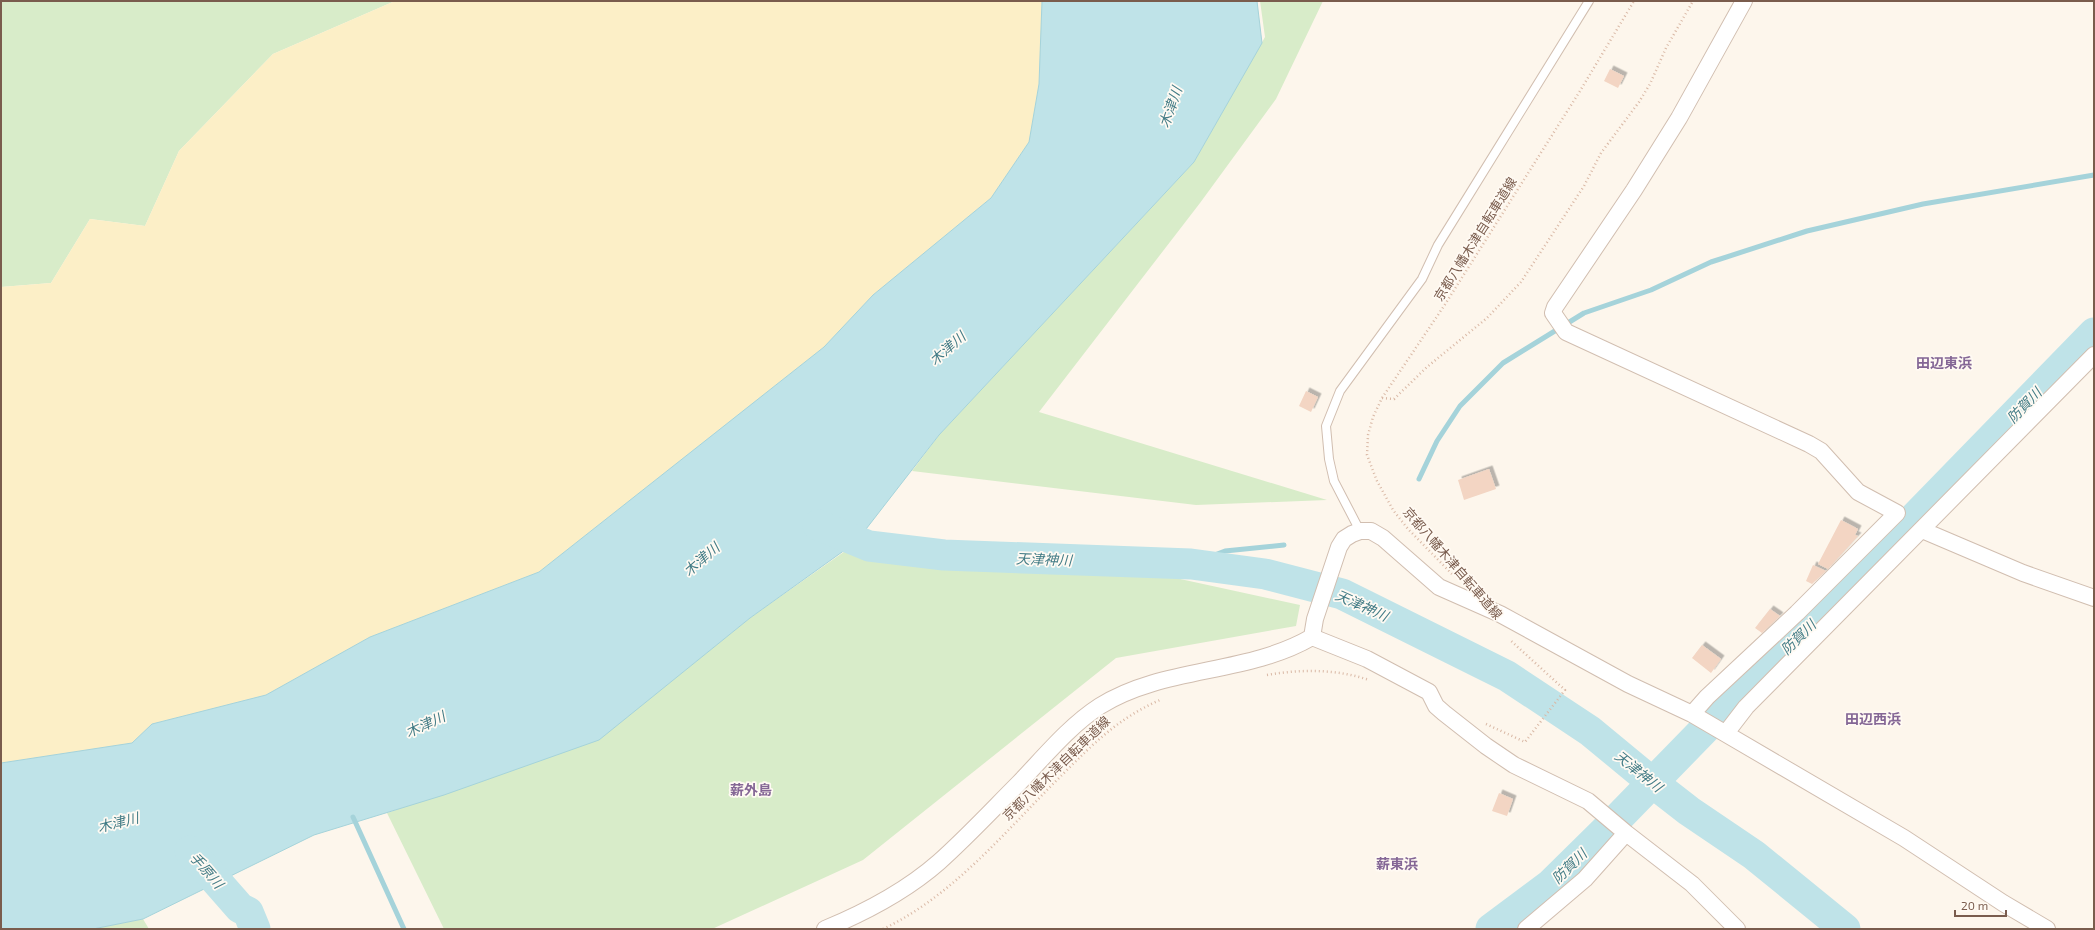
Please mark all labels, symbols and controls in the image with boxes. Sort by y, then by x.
water label: 木津川 [1155,82,1186,130]
street label: 京都八幡木津自転車道線 [1430,174,1520,304]
water label: 木津川 [926,326,970,368]
district label: 田辺東浜 [1916,354,1972,371]
water label: 防賀川 [2003,383,2046,426]
street label: 京都八幡木津自転車道線 [1400,504,1506,622]
water label: 木津川 [680,537,724,579]
water label: 天津神川 [1016,550,1074,569]
water label: 天津神川 [1333,586,1393,625]
water label: 防賀川 [1777,615,1820,658]
water label: 木津川 [402,707,449,741]
district label: 田辺西浜 [1845,710,1901,727]
street label: 京都八幡木津自転車道線 [999,713,1113,823]
water label: 天津神川 [1612,747,1668,796]
district label: 薪外島 [730,781,772,798]
water label: 木津川 [96,808,142,835]
water label: 防賀川 [1548,844,1591,887]
water label: 手原川 [187,849,229,893]
district label: 薪東浜 [1376,855,1418,872]
scale bar [1955,892,2006,918]
text: 20 m [1961,898,1988,912]

